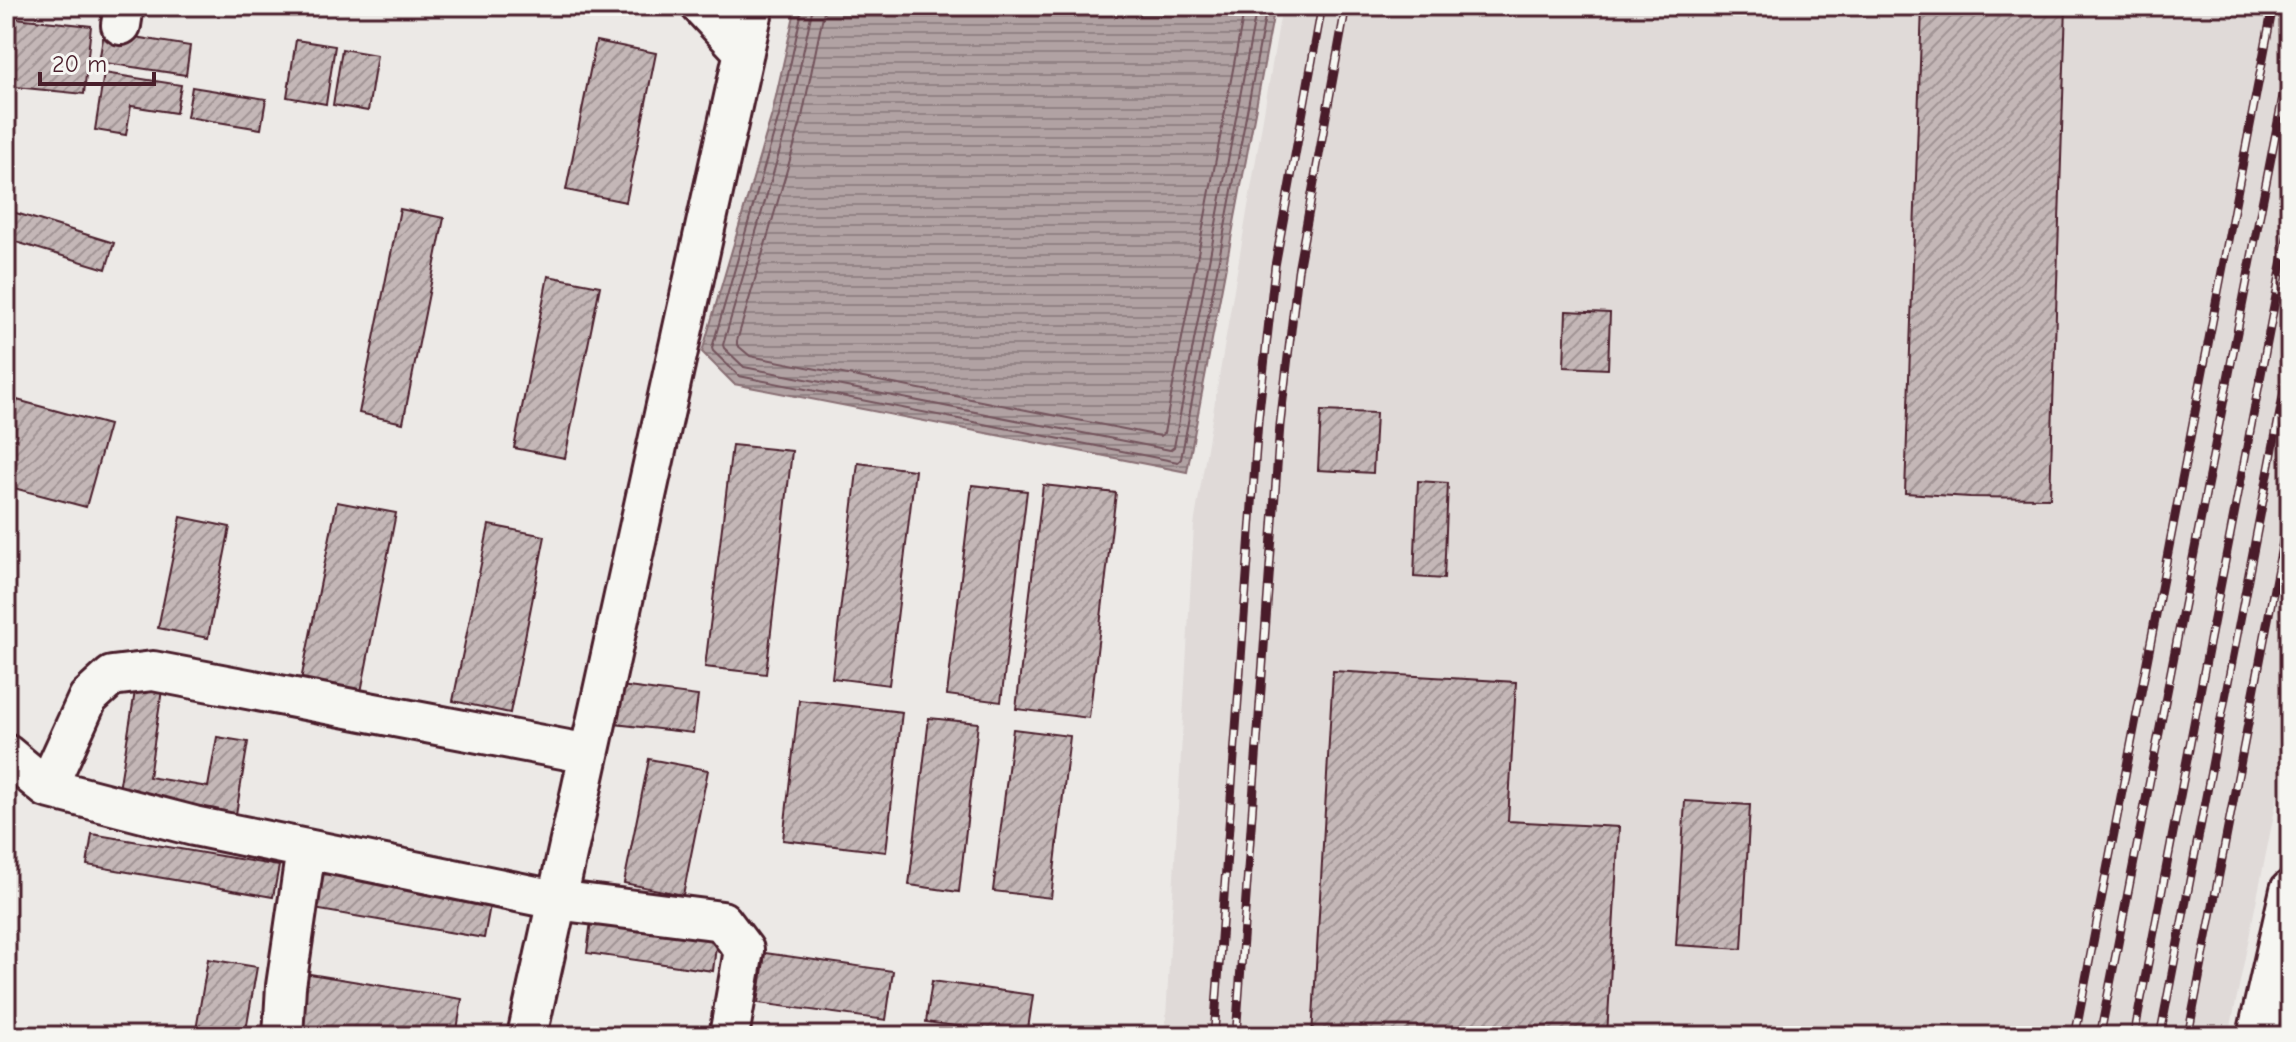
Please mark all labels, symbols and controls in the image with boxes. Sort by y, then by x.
scale bar [40,36,154,86]
text: 20 m [52,50,107,78]

